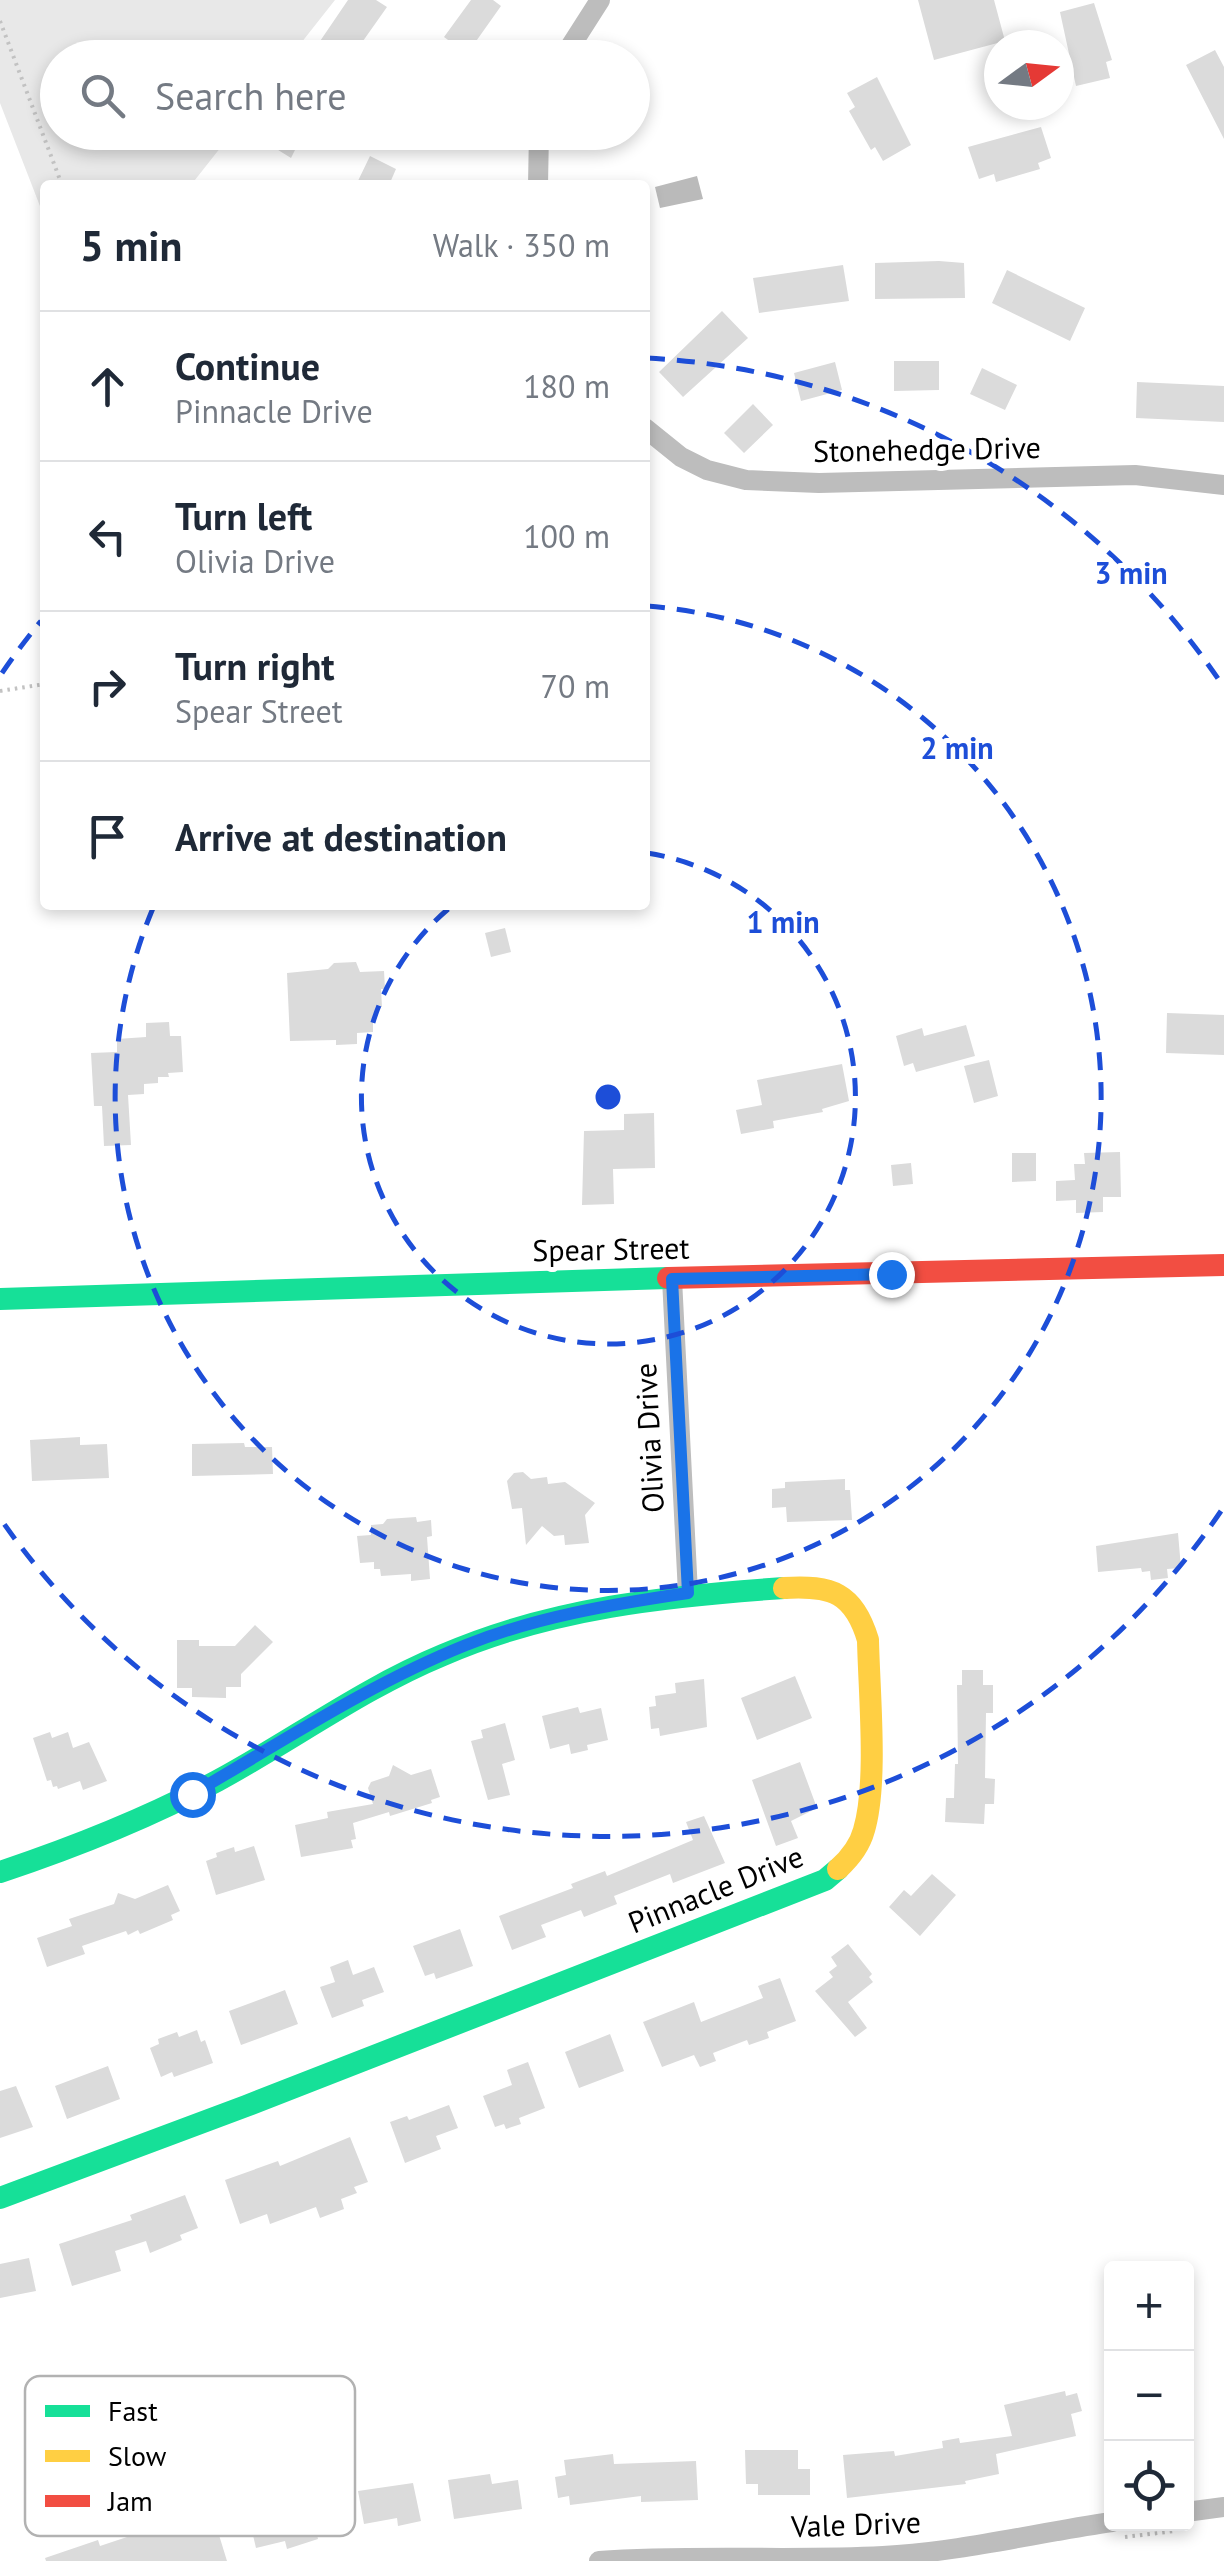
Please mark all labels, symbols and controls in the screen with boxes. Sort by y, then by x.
north arrow [984,30,1074,120]
search box [40,40,650,150]
icon: search [75,68,130,123]
text: Search here [155,71,347,120]
text: 5 min [80,218,182,273]
text: Walk · 350 m [433,224,610,266]
text: Continue [175,341,320,390]
icon: ahead [80,359,135,414]
text: 180 m [523,365,610,407]
text: Pinnacle Drive [175,390,373,432]
street label: Stonehedge Drive [813,427,1041,470]
text: Turn left [175,491,312,540]
icon: left [80,509,135,564]
text: 100 m [523,515,610,557]
text: Olivia Drive [175,540,335,582]
text: 3 min [1094,553,1168,592]
text: Turn right [175,641,335,690]
icon: right [80,659,135,714]
text: 70 m [541,665,610,707]
text: Spear Street [175,690,343,732]
text: 2 min [920,728,994,767]
icon: arrive [80,809,135,864]
text: Arrive at destination [175,812,507,861]
text: 1 min [746,902,820,941]
centre of rings [590,1079,626,1115]
street label: Spear Street [532,1228,690,1269]
route end [869,1252,915,1298]
street label: Olivia Drive [625,1362,672,1514]
route start [170,1772,216,1818]
street label: Pinnacle Drive [622,1836,809,1941]
map controls [1104,2261,1194,2531]
button: + [1104,2261,1194,2351]
button: − [1104,2351,1194,2441]
legend [25,2376,355,2536]
text: Fast [108,2392,158,2429]
text: Slow [108,2437,167,2474]
button: locate [1104,2441,1194,2531]
text: Jam [107,2482,153,2519]
street label: Vale Drive [789,2502,921,2545]

